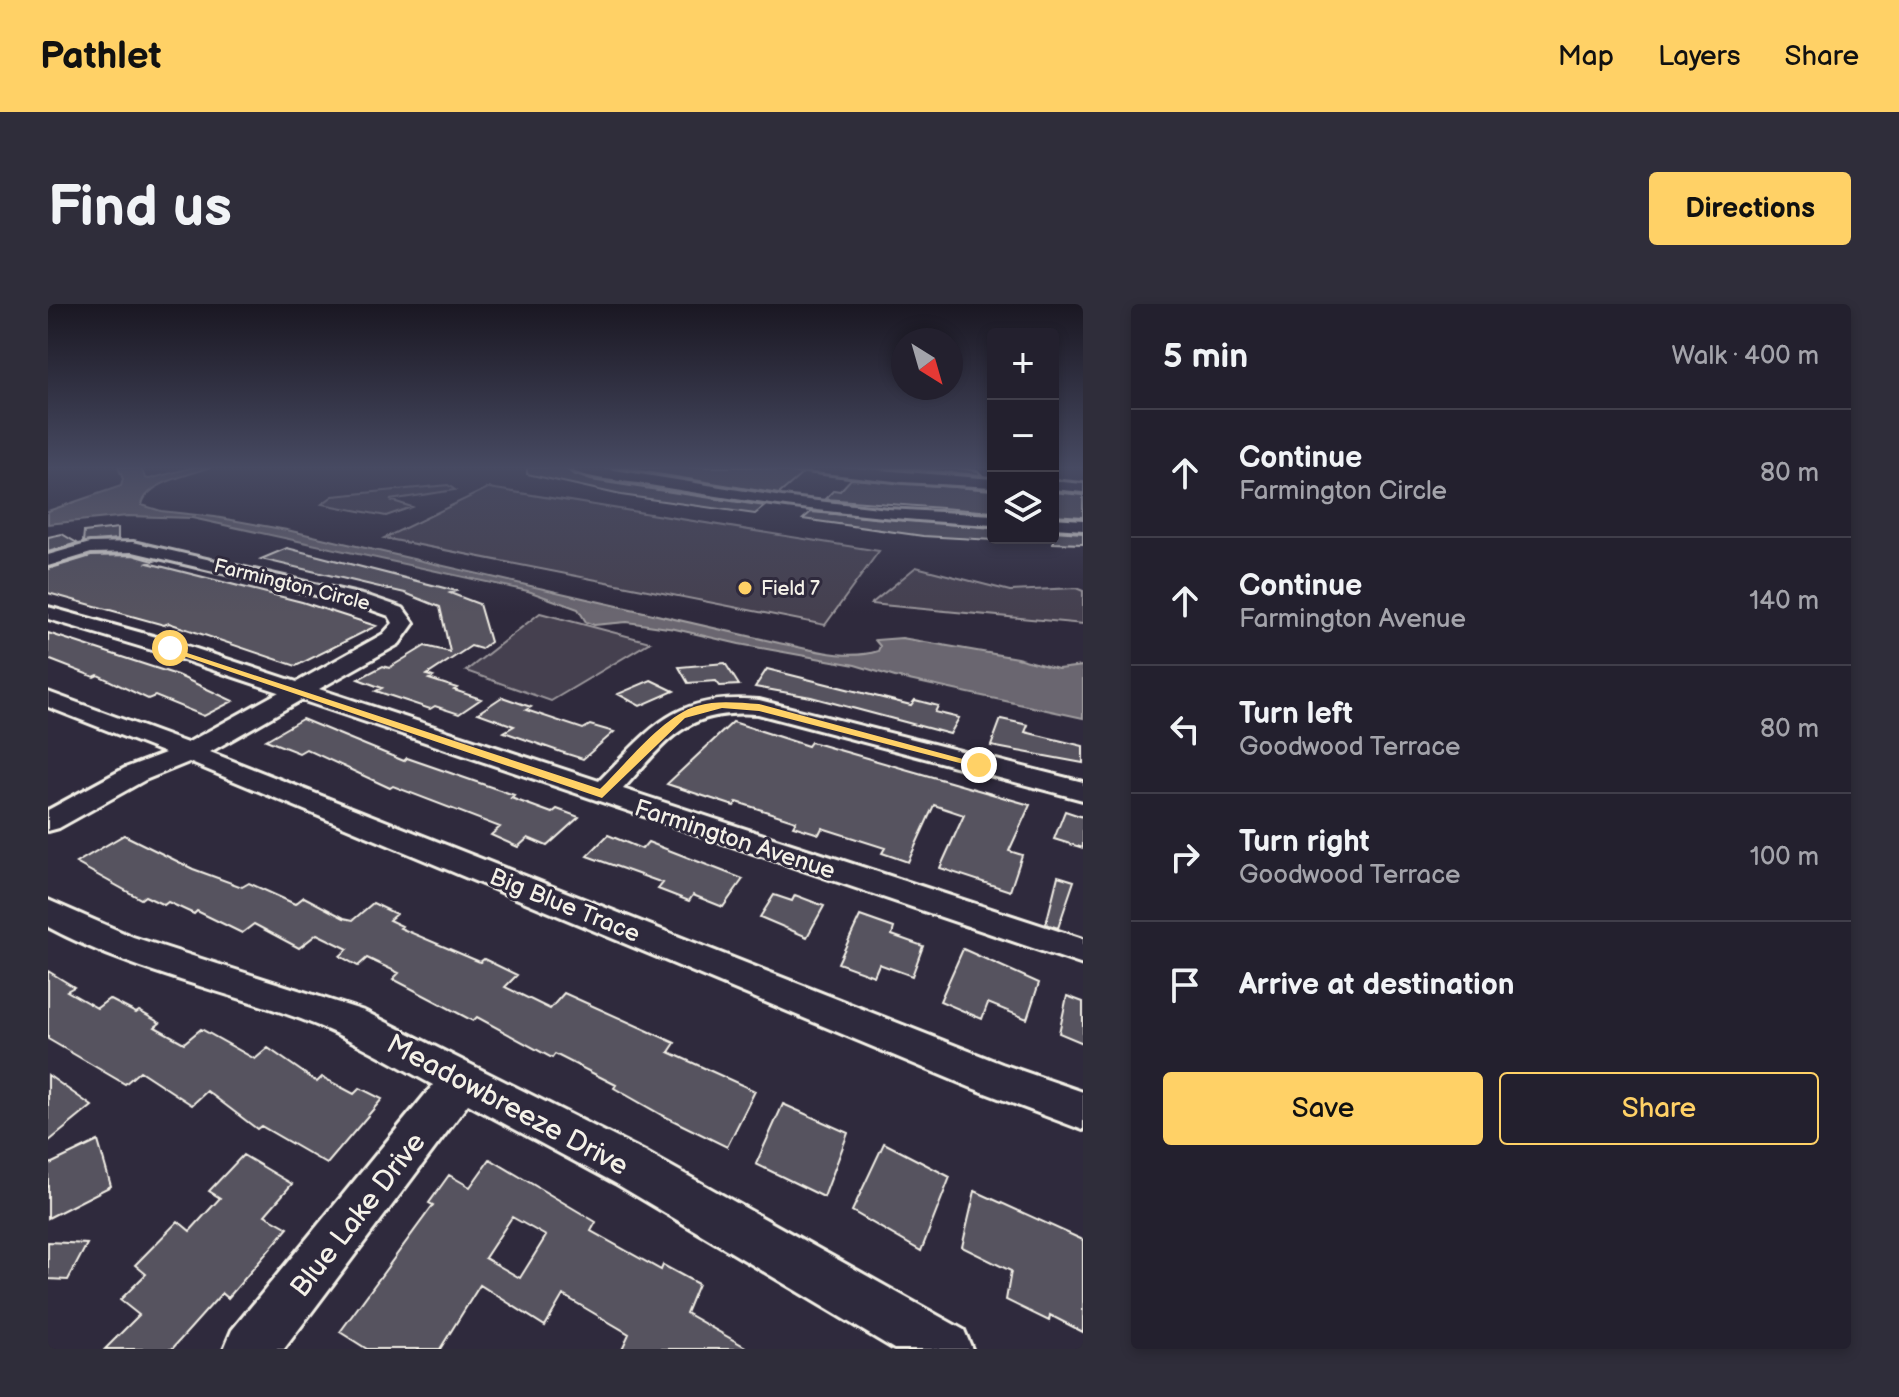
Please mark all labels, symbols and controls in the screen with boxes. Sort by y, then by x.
text: Pathlet [40,34,161,79]
text: Map [1558,40,1614,73]
text: Layers [1658,40,1741,73]
text: Share [1785,40,1859,73]
button: Directions [1649,172,1851,245]
text: Find us [48,175,232,242]
north arrow [891,328,963,400]
map controls [987,328,1059,544]
button: + [987,328,1059,400]
text: 5 min [1163,336,1248,377]
text: Walk · 400 m [1672,341,1819,372]
button: − [987,400,1059,472]
text: Continue [1239,440,1362,476]
icon: ahead [1163,451,1207,495]
text: 80 m [1760,458,1819,489]
button: layers [987,472,1059,544]
text: Farmington Circle [1239,476,1447,507]
street label: Farmington Circle [211,554,372,616]
text: Continue [1239,568,1362,604]
place label: Field 7 [761,577,820,601]
marker: Field 7 [736,579,754,597]
icon: ahead [1163,579,1207,623]
text: 140 m [1749,586,1819,617]
text: Farmington Avenue [1239,604,1466,635]
route start [152,630,188,666]
text: Turn left [1239,696,1353,732]
icon: left [1163,707,1207,751]
text: 80 m [1760,714,1819,745]
text: Goodwood Terrace [1239,732,1460,763]
route end [961,747,997,783]
street label: Farmington Avenue [631,793,839,886]
text: Turn right [1239,824,1370,860]
icon: right [1163,835,1207,879]
text: 100 m [1750,842,1819,873]
text: Goodwood Terrace [1239,860,1460,891]
street label: Big Blue Trace [485,862,644,949]
icon: arrive [1163,963,1207,1007]
text: Arrive at destination [1239,967,1515,1003]
street label: Meadowbreeze Drive [381,1028,634,1183]
button: Save [1163,1072,1483,1145]
button: Share [1499,1072,1819,1145]
street label: Blue Lake Drive [284,1126,433,1304]

